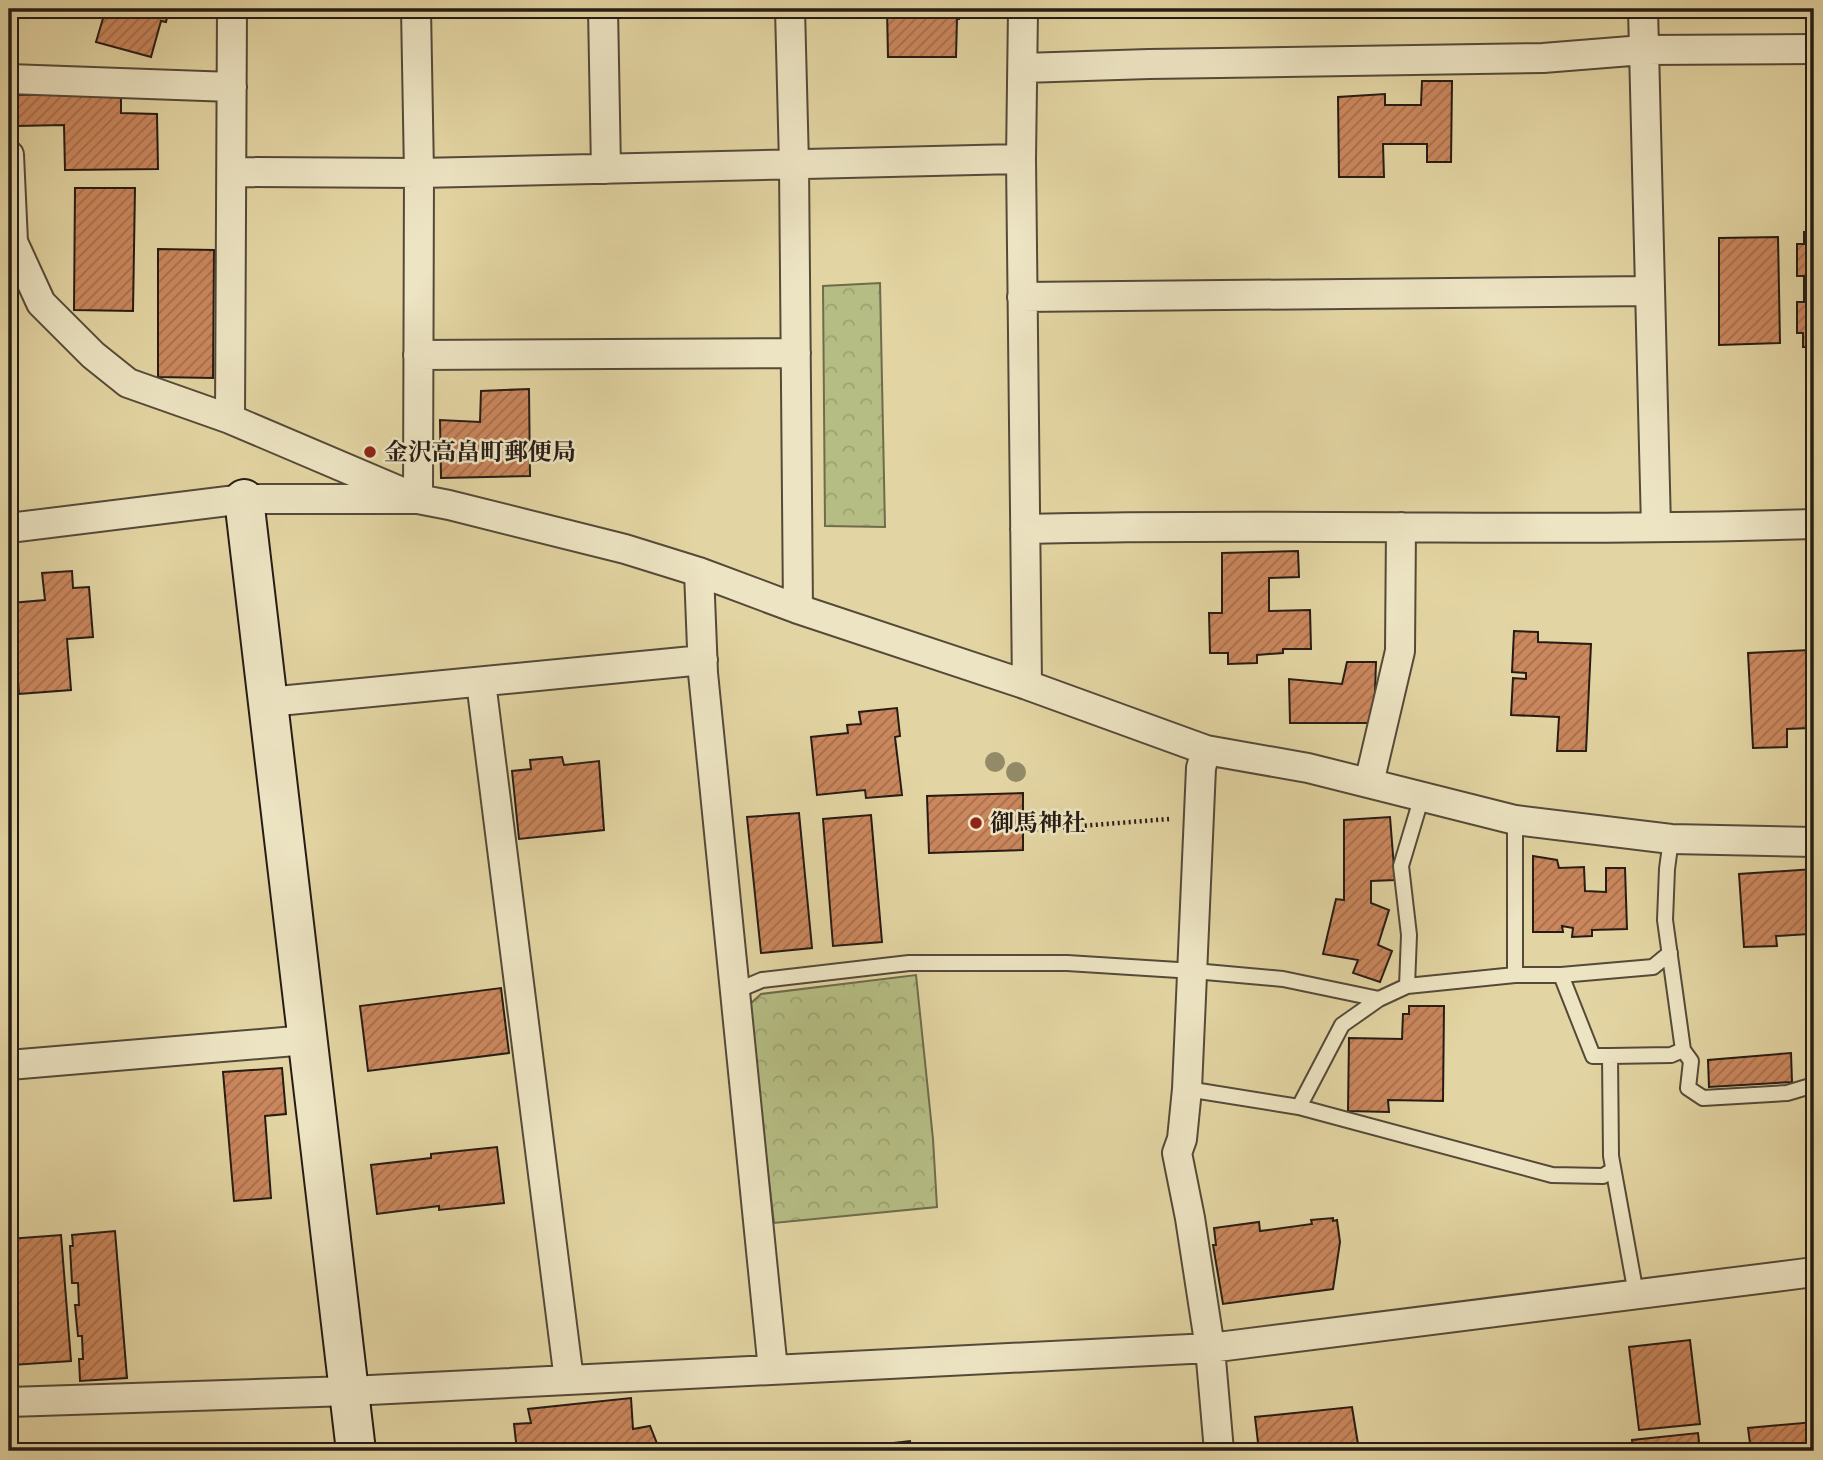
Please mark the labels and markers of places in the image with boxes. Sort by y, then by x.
place label: 金沢高畠町郵便局 [384,437,576,467]
marker: 金沢高畠町郵便局 [362,444,378,460]
place label: 御馬神社 [990,808,1086,838]
marker: 御馬神社 [968,815,984,831]

